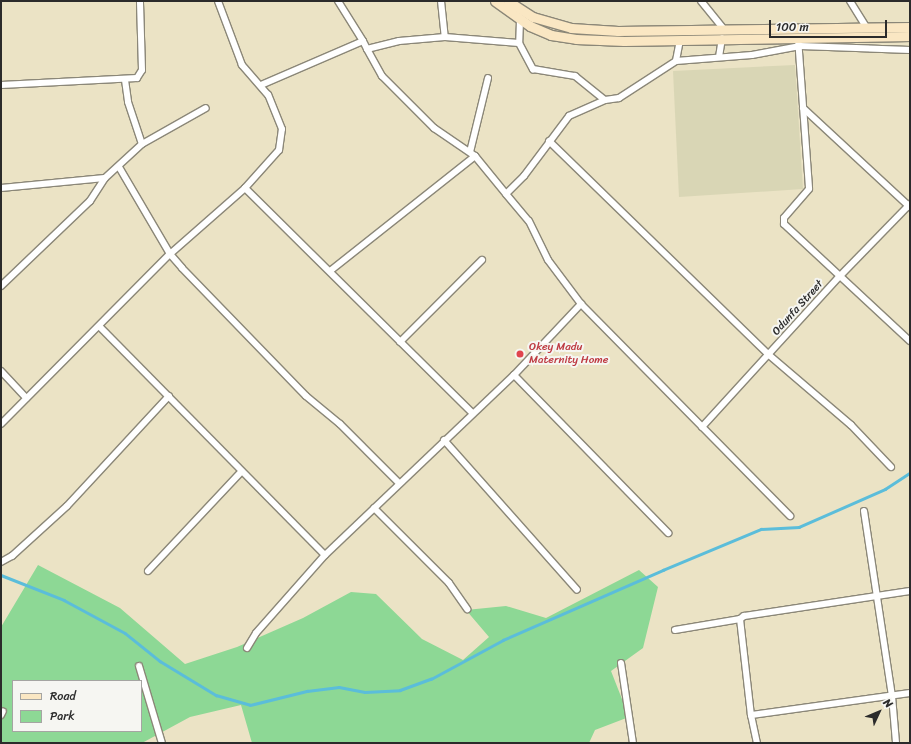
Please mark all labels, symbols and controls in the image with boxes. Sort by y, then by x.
scale bar [771,12,889,38]
text: 100 m [776,16,809,38]
street label: Odunfa Street [770,278,826,338]
place label: Okey Madu Maternity Home [529,341,608,367]
marker: Okey Madu Maternity Home [514,348,526,360]
legend [12,680,142,732]
text: Road [50,685,76,707]
north arrow [859,692,899,732]
text: N [879,694,897,713]
text: Park [50,705,75,727]

